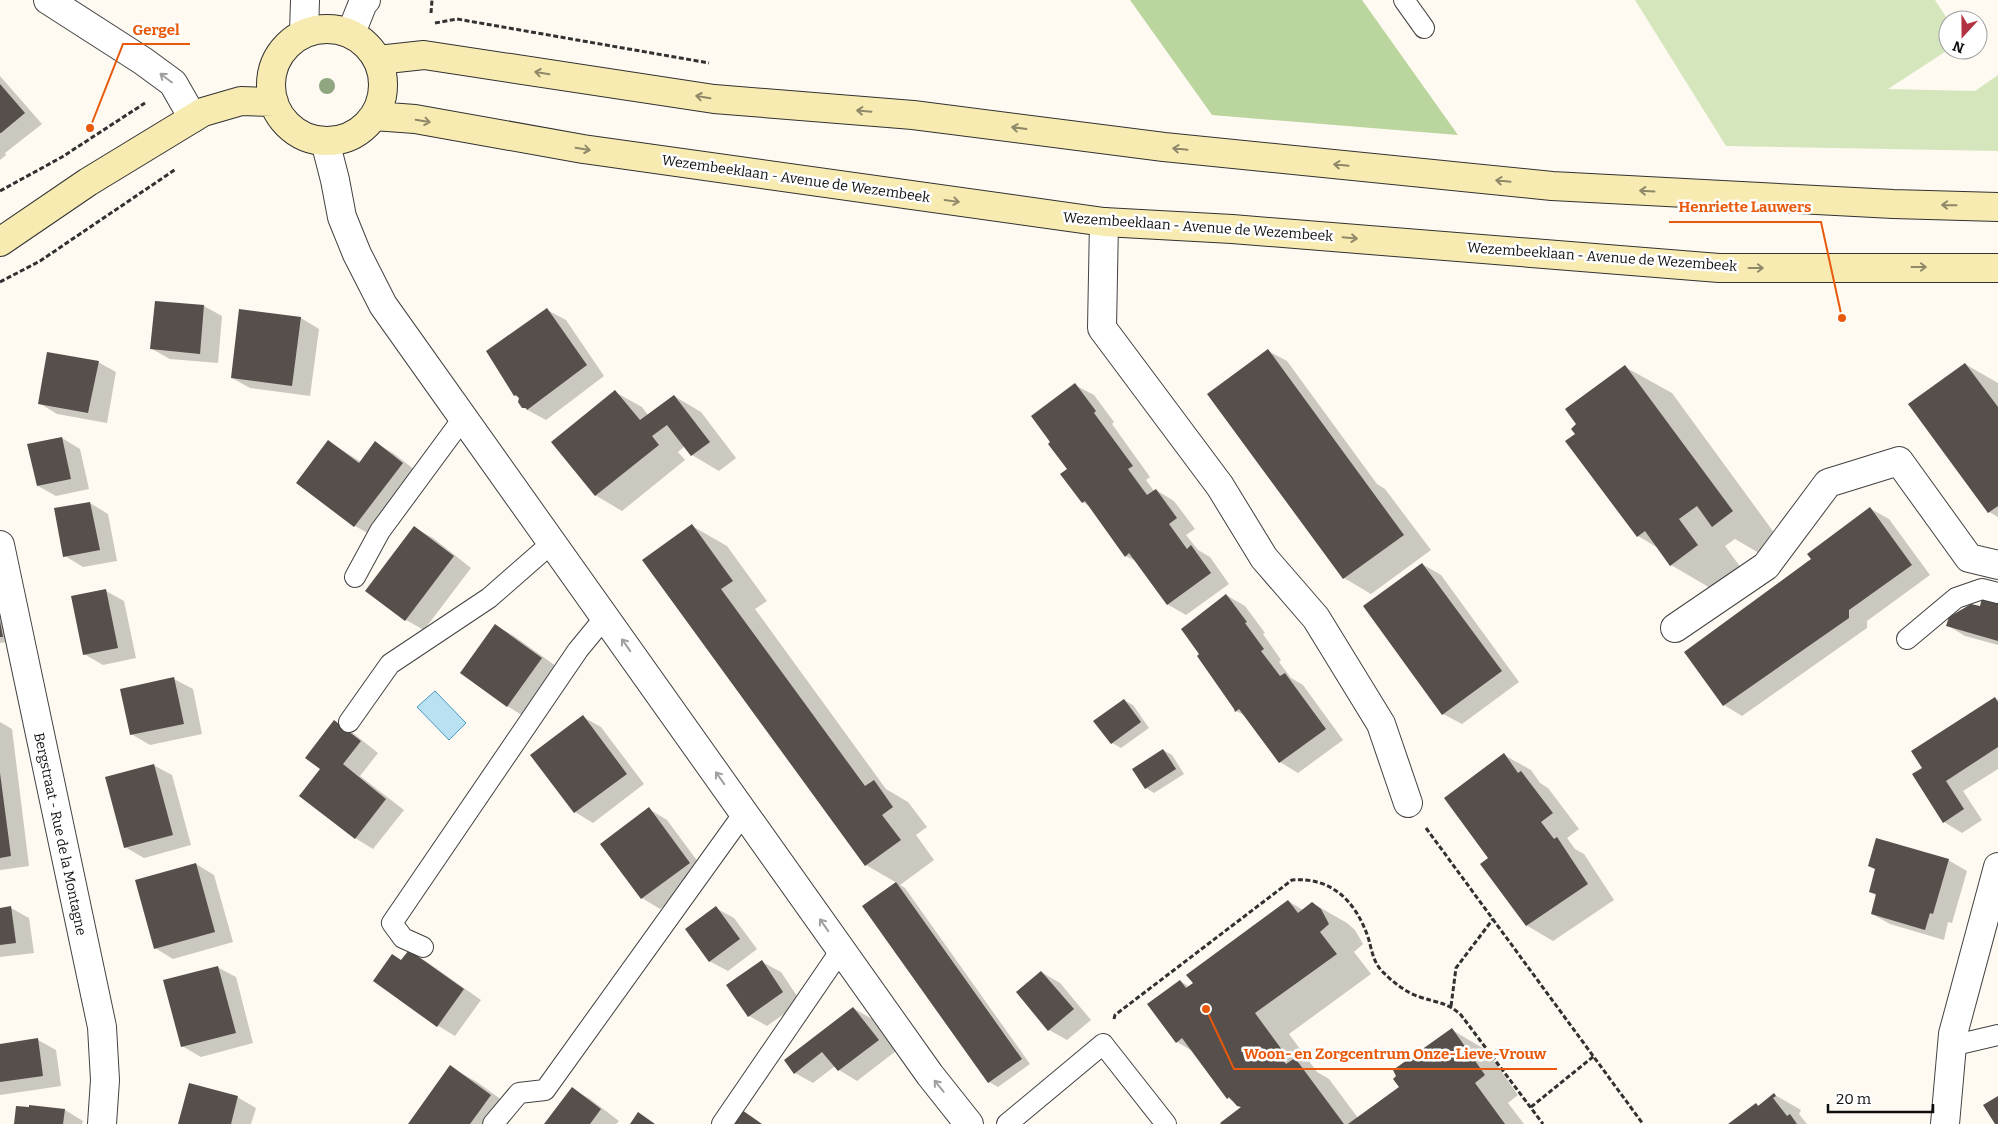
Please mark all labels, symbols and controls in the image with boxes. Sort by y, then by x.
north arrow [1938,10,1988,60]
callout: Gergel [123,14,190,44]
text: Gergel [132,21,180,39]
text: N [1950,37,1967,57]
one-way arrow [534,68,550,78]
one-way arrow [159,73,173,83]
one-way arrow [695,92,711,102]
one-way arrow [857,106,873,116]
one-way arrow [414,116,430,126]
one-way arrow [1011,123,1027,133]
one-way arrow [575,144,591,154]
one-way arrow [1172,144,1188,154]
street label: Wezembeeklaan - Avenue de Wezembeek [661,152,931,206]
one-way arrow [1334,160,1350,170]
one-way arrow [1495,177,1511,186]
one-way arrow [1639,187,1655,196]
callout: Henriette Lauwers [1669,192,1821,222]
one-way arrow [943,196,959,206]
text: Henriette Lauwers [1679,198,1811,216]
one-way arrow [1942,201,1958,210]
street label: Wezembeeklaan - Avenue de Wezembeek [1062,209,1334,245]
one-way arrow [1342,234,1358,243]
street label: Wezembeeklaan - Avenue de Wezembeek [1466,239,1738,275]
one-way arrow [1910,262,1926,272]
one-way arrow [1748,263,1764,273]
one-way arrow [621,639,631,653]
street label: Bergstraat - Rue de la Montagne [30,731,90,937]
one-way arrow [715,772,725,786]
one-way arrow [819,918,829,932]
callout: Woon- en Zorgcentrum Onze-Lieve-Vrouw [1234,1039,1557,1069]
text: Woon- en Zorgcentrum Onze-Lieve-Vrouw [1244,1045,1547,1063]
one-way arrow [933,1080,944,1093]
scale bar [1828,1082,1933,1114]
text: 20 m [1836,1090,1872,1108]

